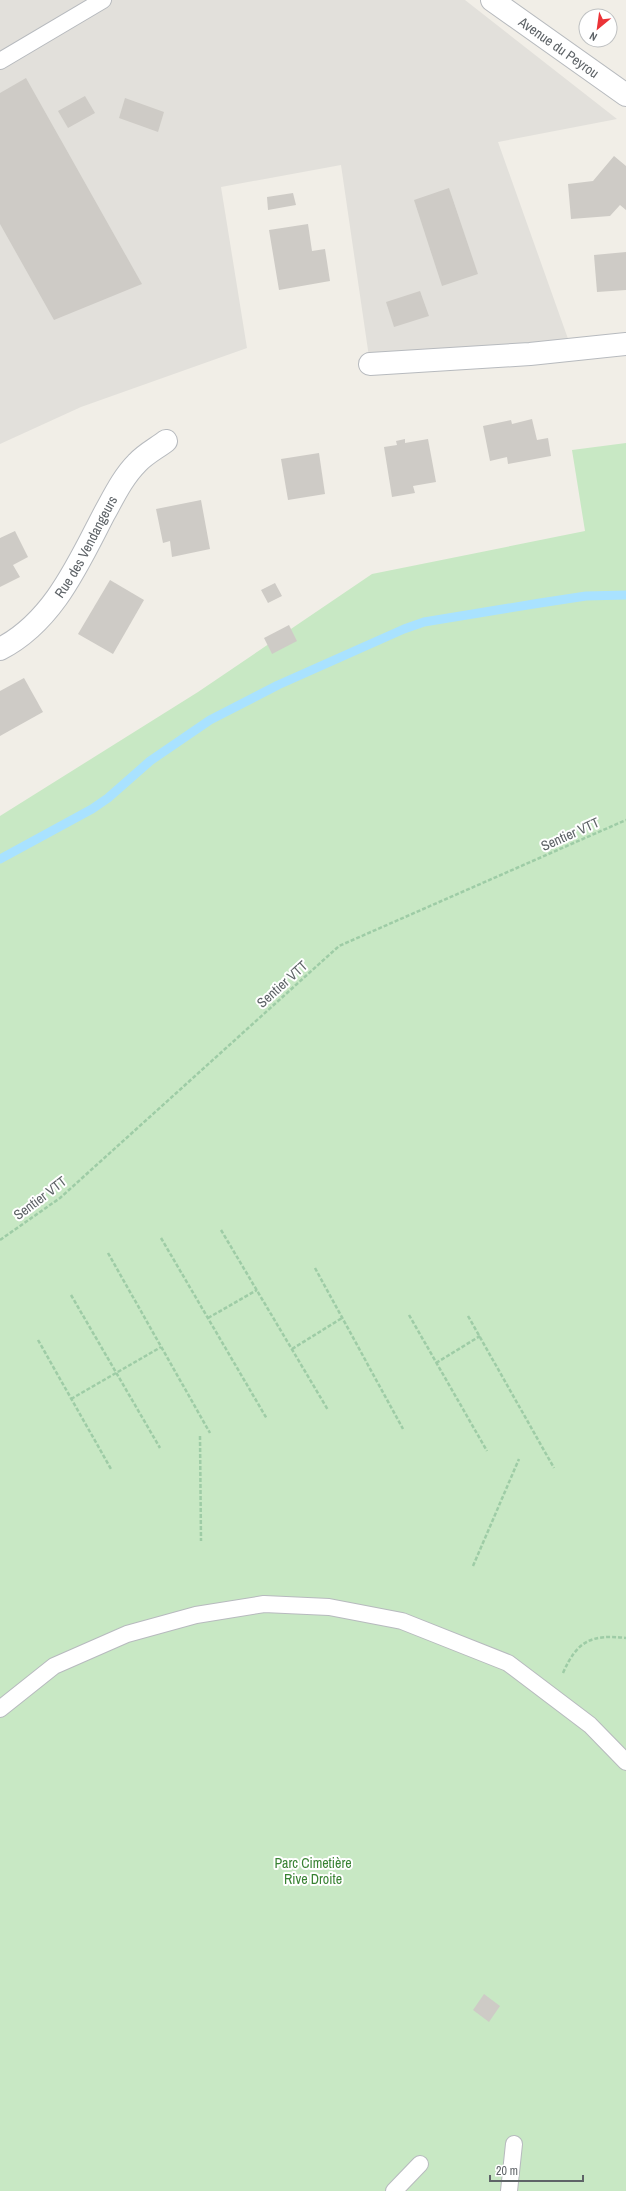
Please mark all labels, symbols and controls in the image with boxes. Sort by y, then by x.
north arrow [578,8,618,48]
street label: Avenue du Peyrou [514,12,603,82]
text: N [587,29,599,44]
street label: Rue des Vendangeurs [51,492,121,601]
street label: Sentier VTT [538,813,602,855]
street label: Sentier VTT [253,957,311,1011]
street label: Sentier VTT [10,1172,70,1224]
park label: Parc Cimetière Rive Droite [274,1854,352,1888]
scale bar [490,2157,583,2183]
text: 20 m [496,2163,518,2179]

